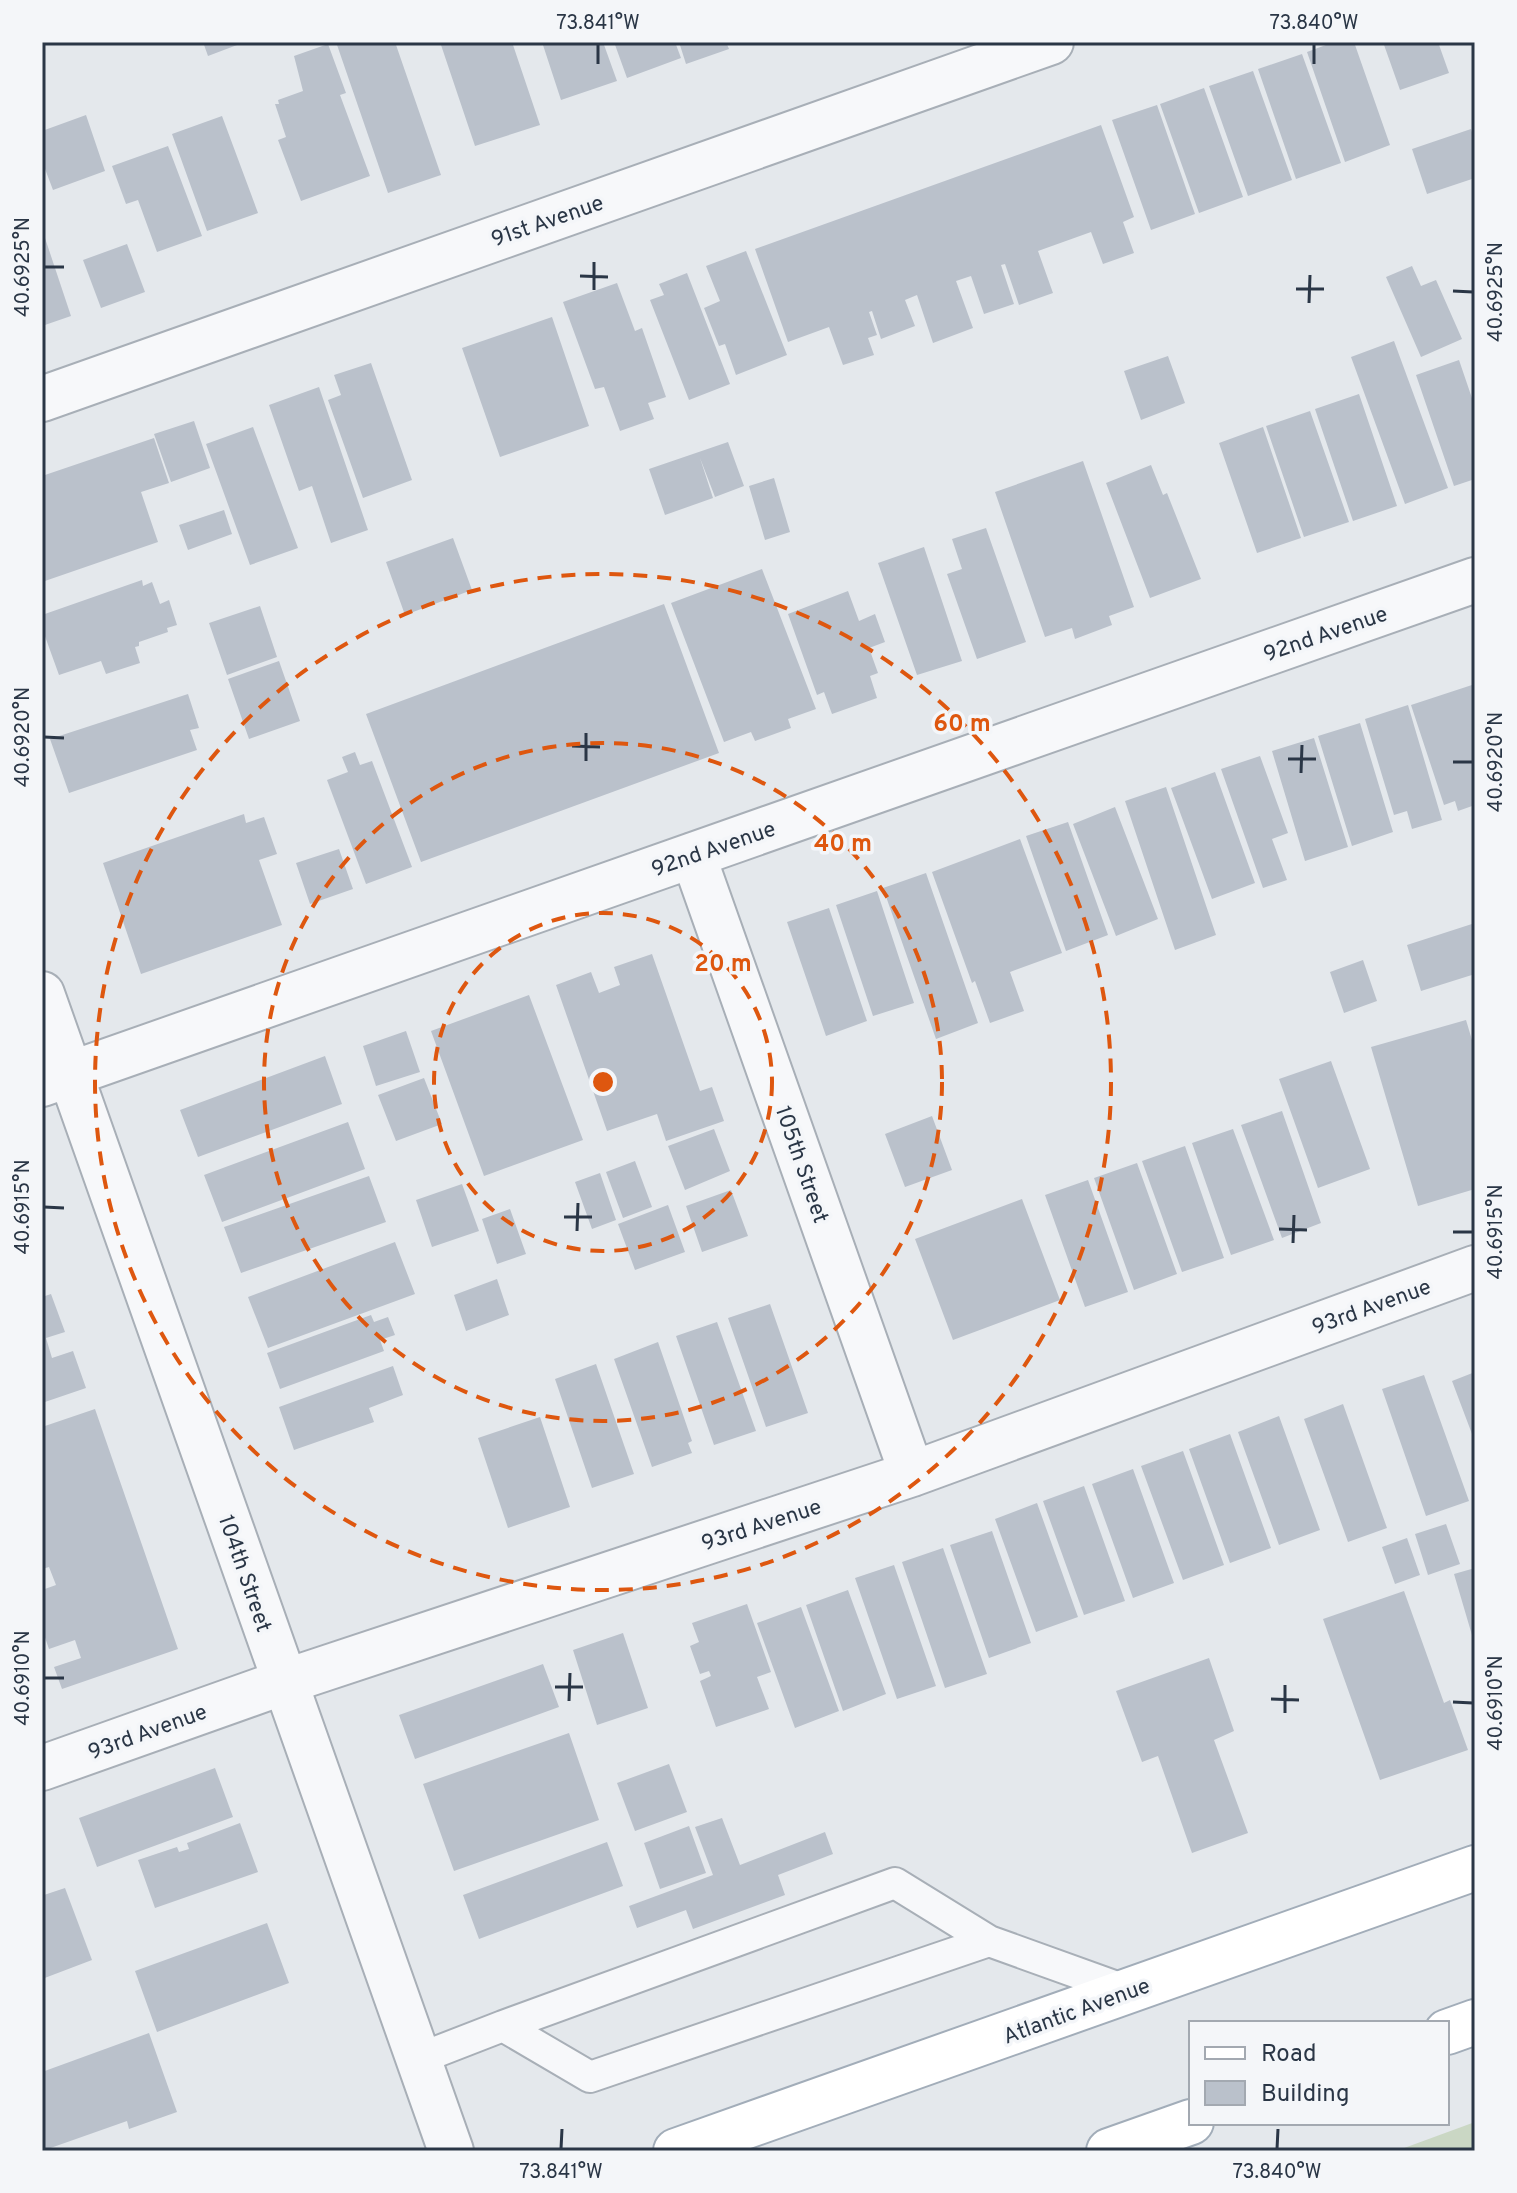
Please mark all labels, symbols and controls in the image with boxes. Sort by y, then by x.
text: 73.841°W [556,11,640,37]
text: 73.840°W [1269,11,1359,37]
street label: 91st Avenue [488,191,608,254]
text: 40.6925°N [11,217,37,317]
text: 40.6925°N [1484,242,1510,342]
street label: 92nd Avenue [1260,602,1391,669]
text: 40.6920°N [11,687,37,787]
text: 60 m [933,710,991,740]
text: 40.6920°N [1484,712,1510,812]
street label: 92nd Avenue [648,817,779,884]
text: 40 m [814,830,872,860]
text: 20 m [694,950,752,980]
centre of rings [589,1068,617,1096]
street label: 105th Street [768,1103,833,1227]
text: 40.6915°N [11,1159,37,1255]
text: 40.6915°N [1484,1184,1510,1280]
street label: 93rd Avenue [1309,1274,1435,1342]
street label: 93rd Avenue [698,1494,825,1558]
street label: 104th Street [211,1512,276,1636]
text: 40.6910°N [11,1630,37,1726]
text: 40.6910°N [1484,1655,1510,1751]
street label: 93rd Avenue [85,1699,211,1767]
street label: Atlantic Avenue [1000,1973,1154,2051]
legend [1189,2021,1449,2125]
text: Road [1261,2040,1317,2070]
text: Building [1261,2080,1350,2110]
text: 73.841°W [519,2160,603,2186]
text: 73.840°W [1232,2160,1322,2186]

